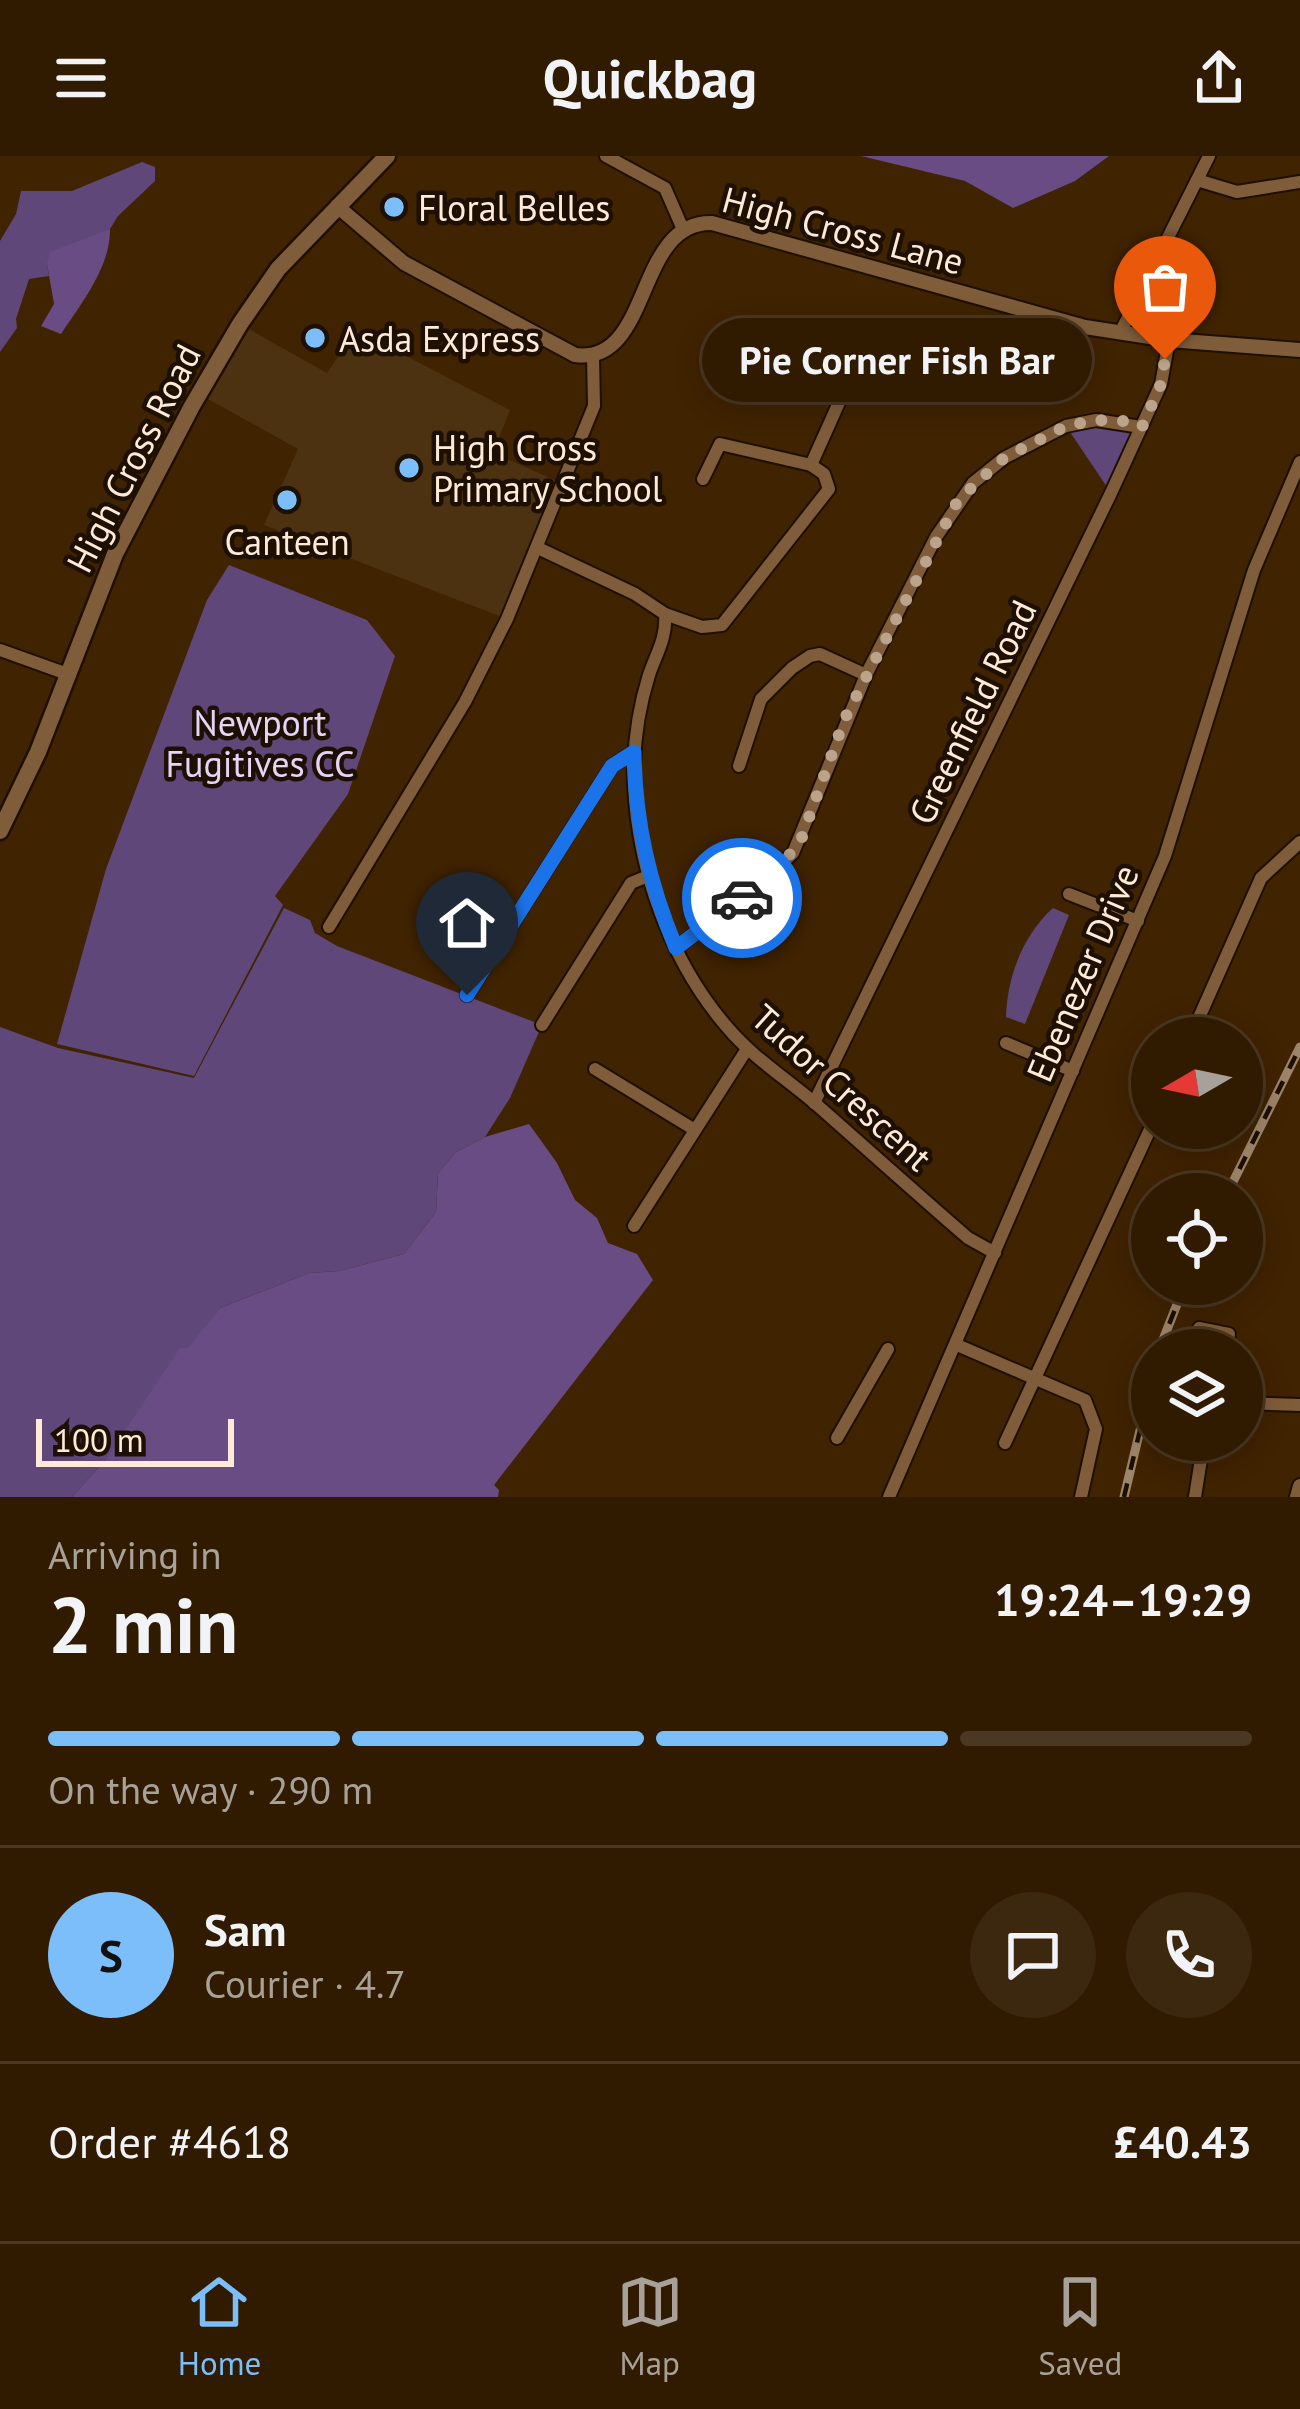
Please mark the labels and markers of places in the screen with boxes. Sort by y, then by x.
place label: Floral Belles [418,184,610,231]
marker: Floral Belles [381,194,407,220]
pin [1114,236,1216,359]
place label: Asda Express [339,315,540,362]
callout: Pie Corner Fish Bar [703,317,1093,401]
marker: Asda Express [302,325,328,351]
place label: High Cross Primary School [433,424,663,512]
marker: High Cross Primary School [396,455,422,481]
marker: Canteen [274,487,300,513]
place label: Canteen [224,518,350,565]
pin [416,872,518,995]

